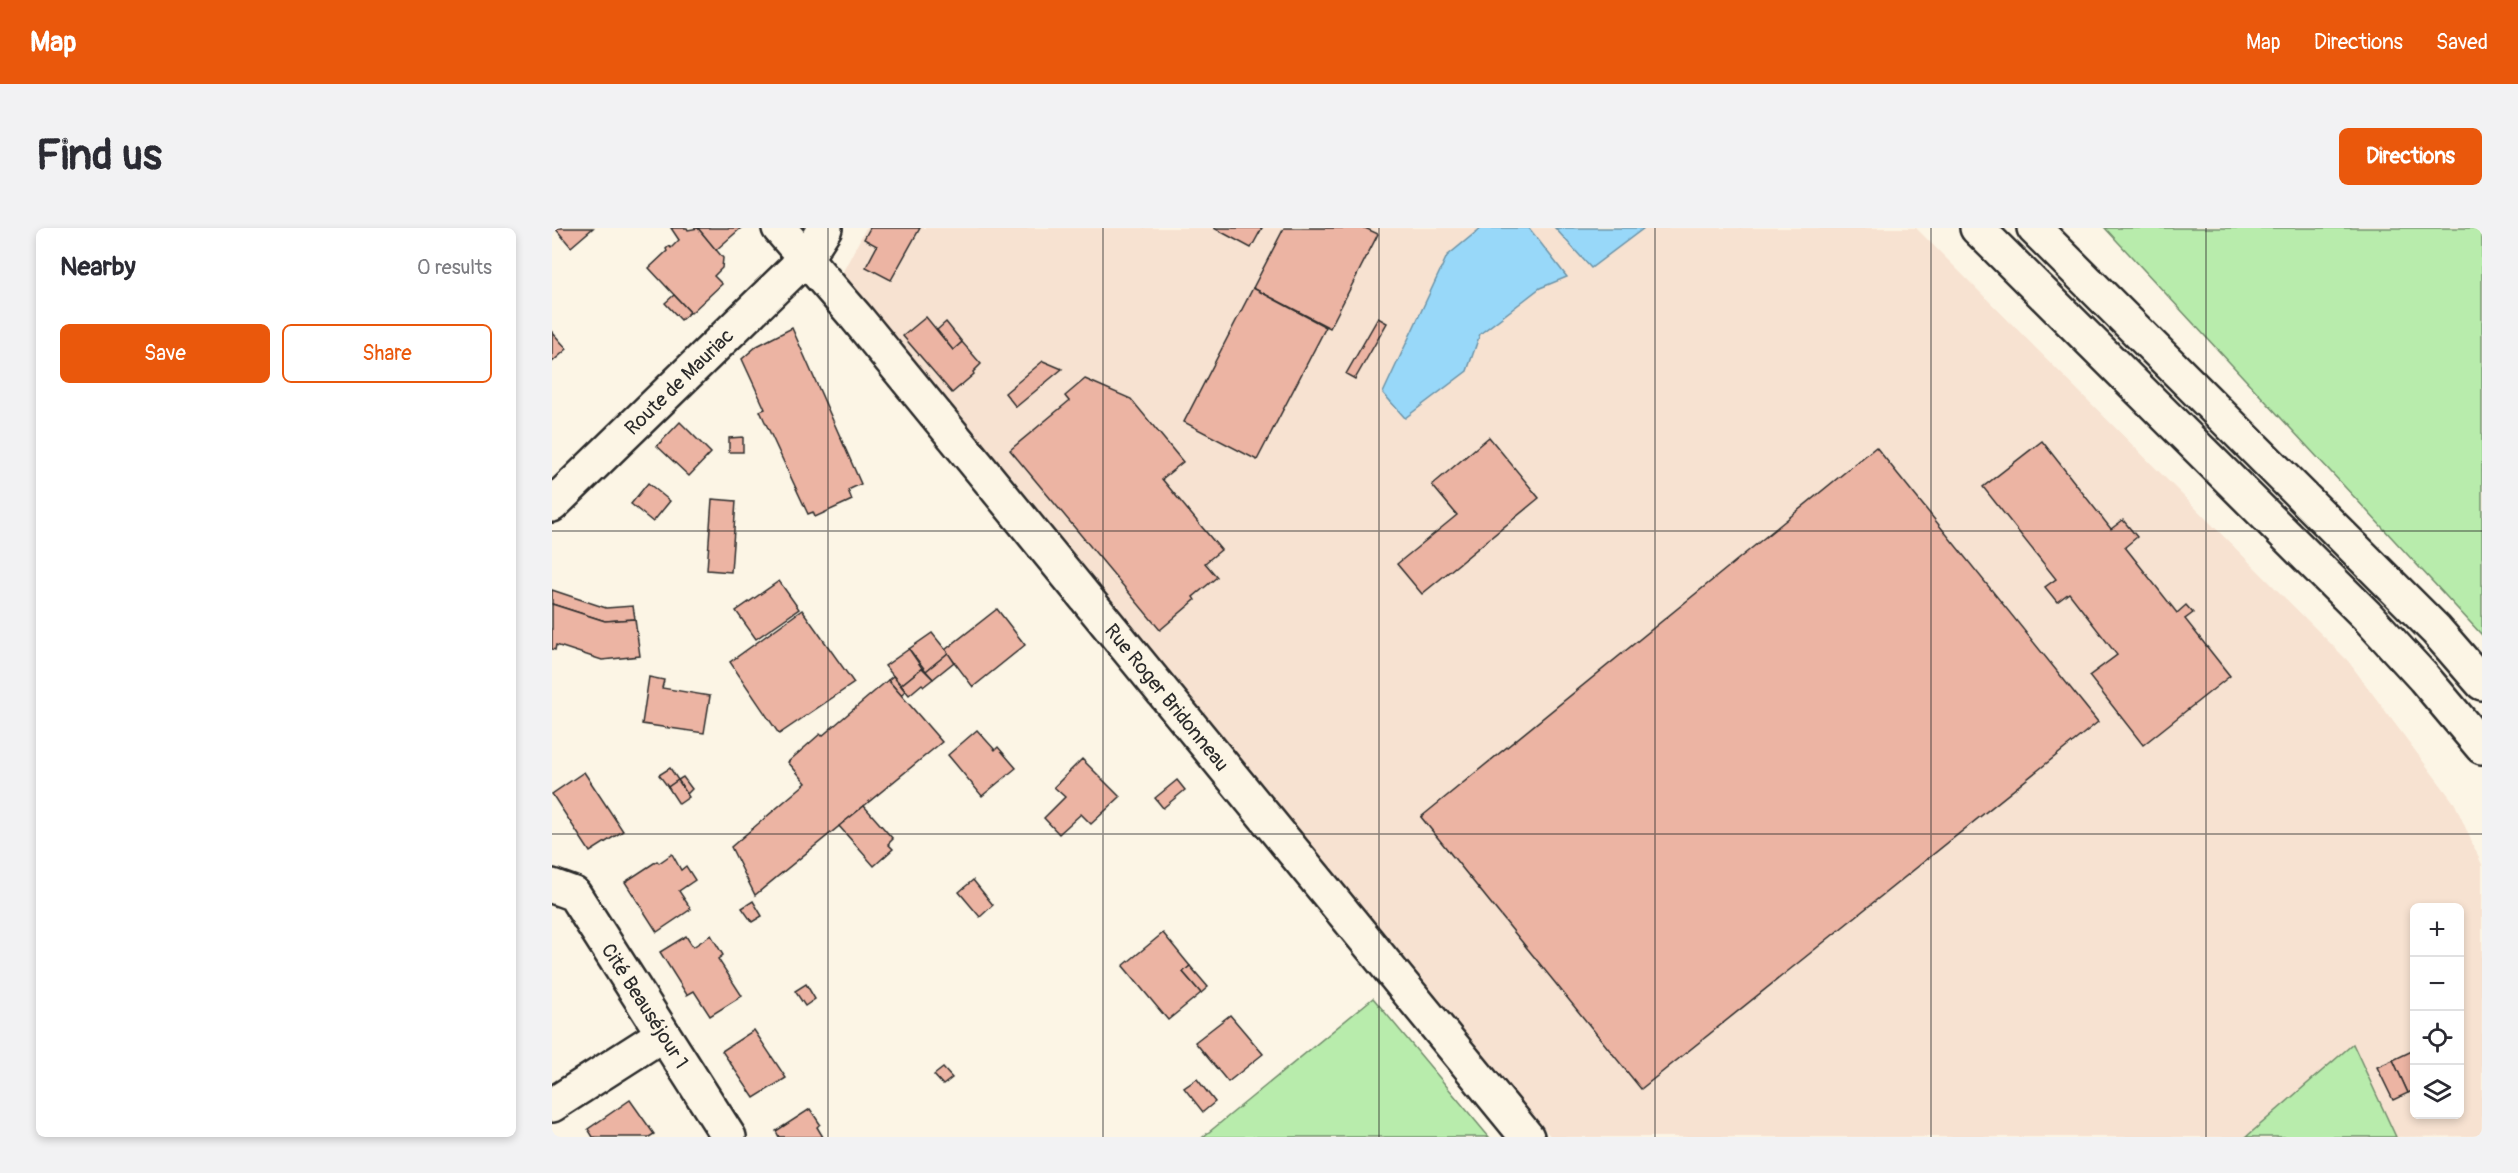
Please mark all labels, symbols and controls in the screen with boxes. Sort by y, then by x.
text: Map [30,25,76,60]
text: Map [2246,29,2281,56]
text: Directions [2314,29,2403,56]
text: Saved [2436,29,2488,56]
button: Directions [2339,128,2482,185]
text: Find us [36,130,162,182]
text: Nearby [60,251,136,283]
text: 0 results [417,255,492,280]
street label: Route de Mauriac [619,323,739,440]
button: Save [60,324,270,383]
button: Share [282,324,492,383]
street label: Rue Roger Bridonneau [1099,618,1235,776]
map controls [2410,903,2464,1119]
button: + [2410,903,2464,957]
street label: Cité Beauséjour 1 [596,939,694,1073]
button: − [2410,957,2464,1011]
button: locate [2410,1011,2464,1065]
button: layers [2410,1065,2464,1119]

